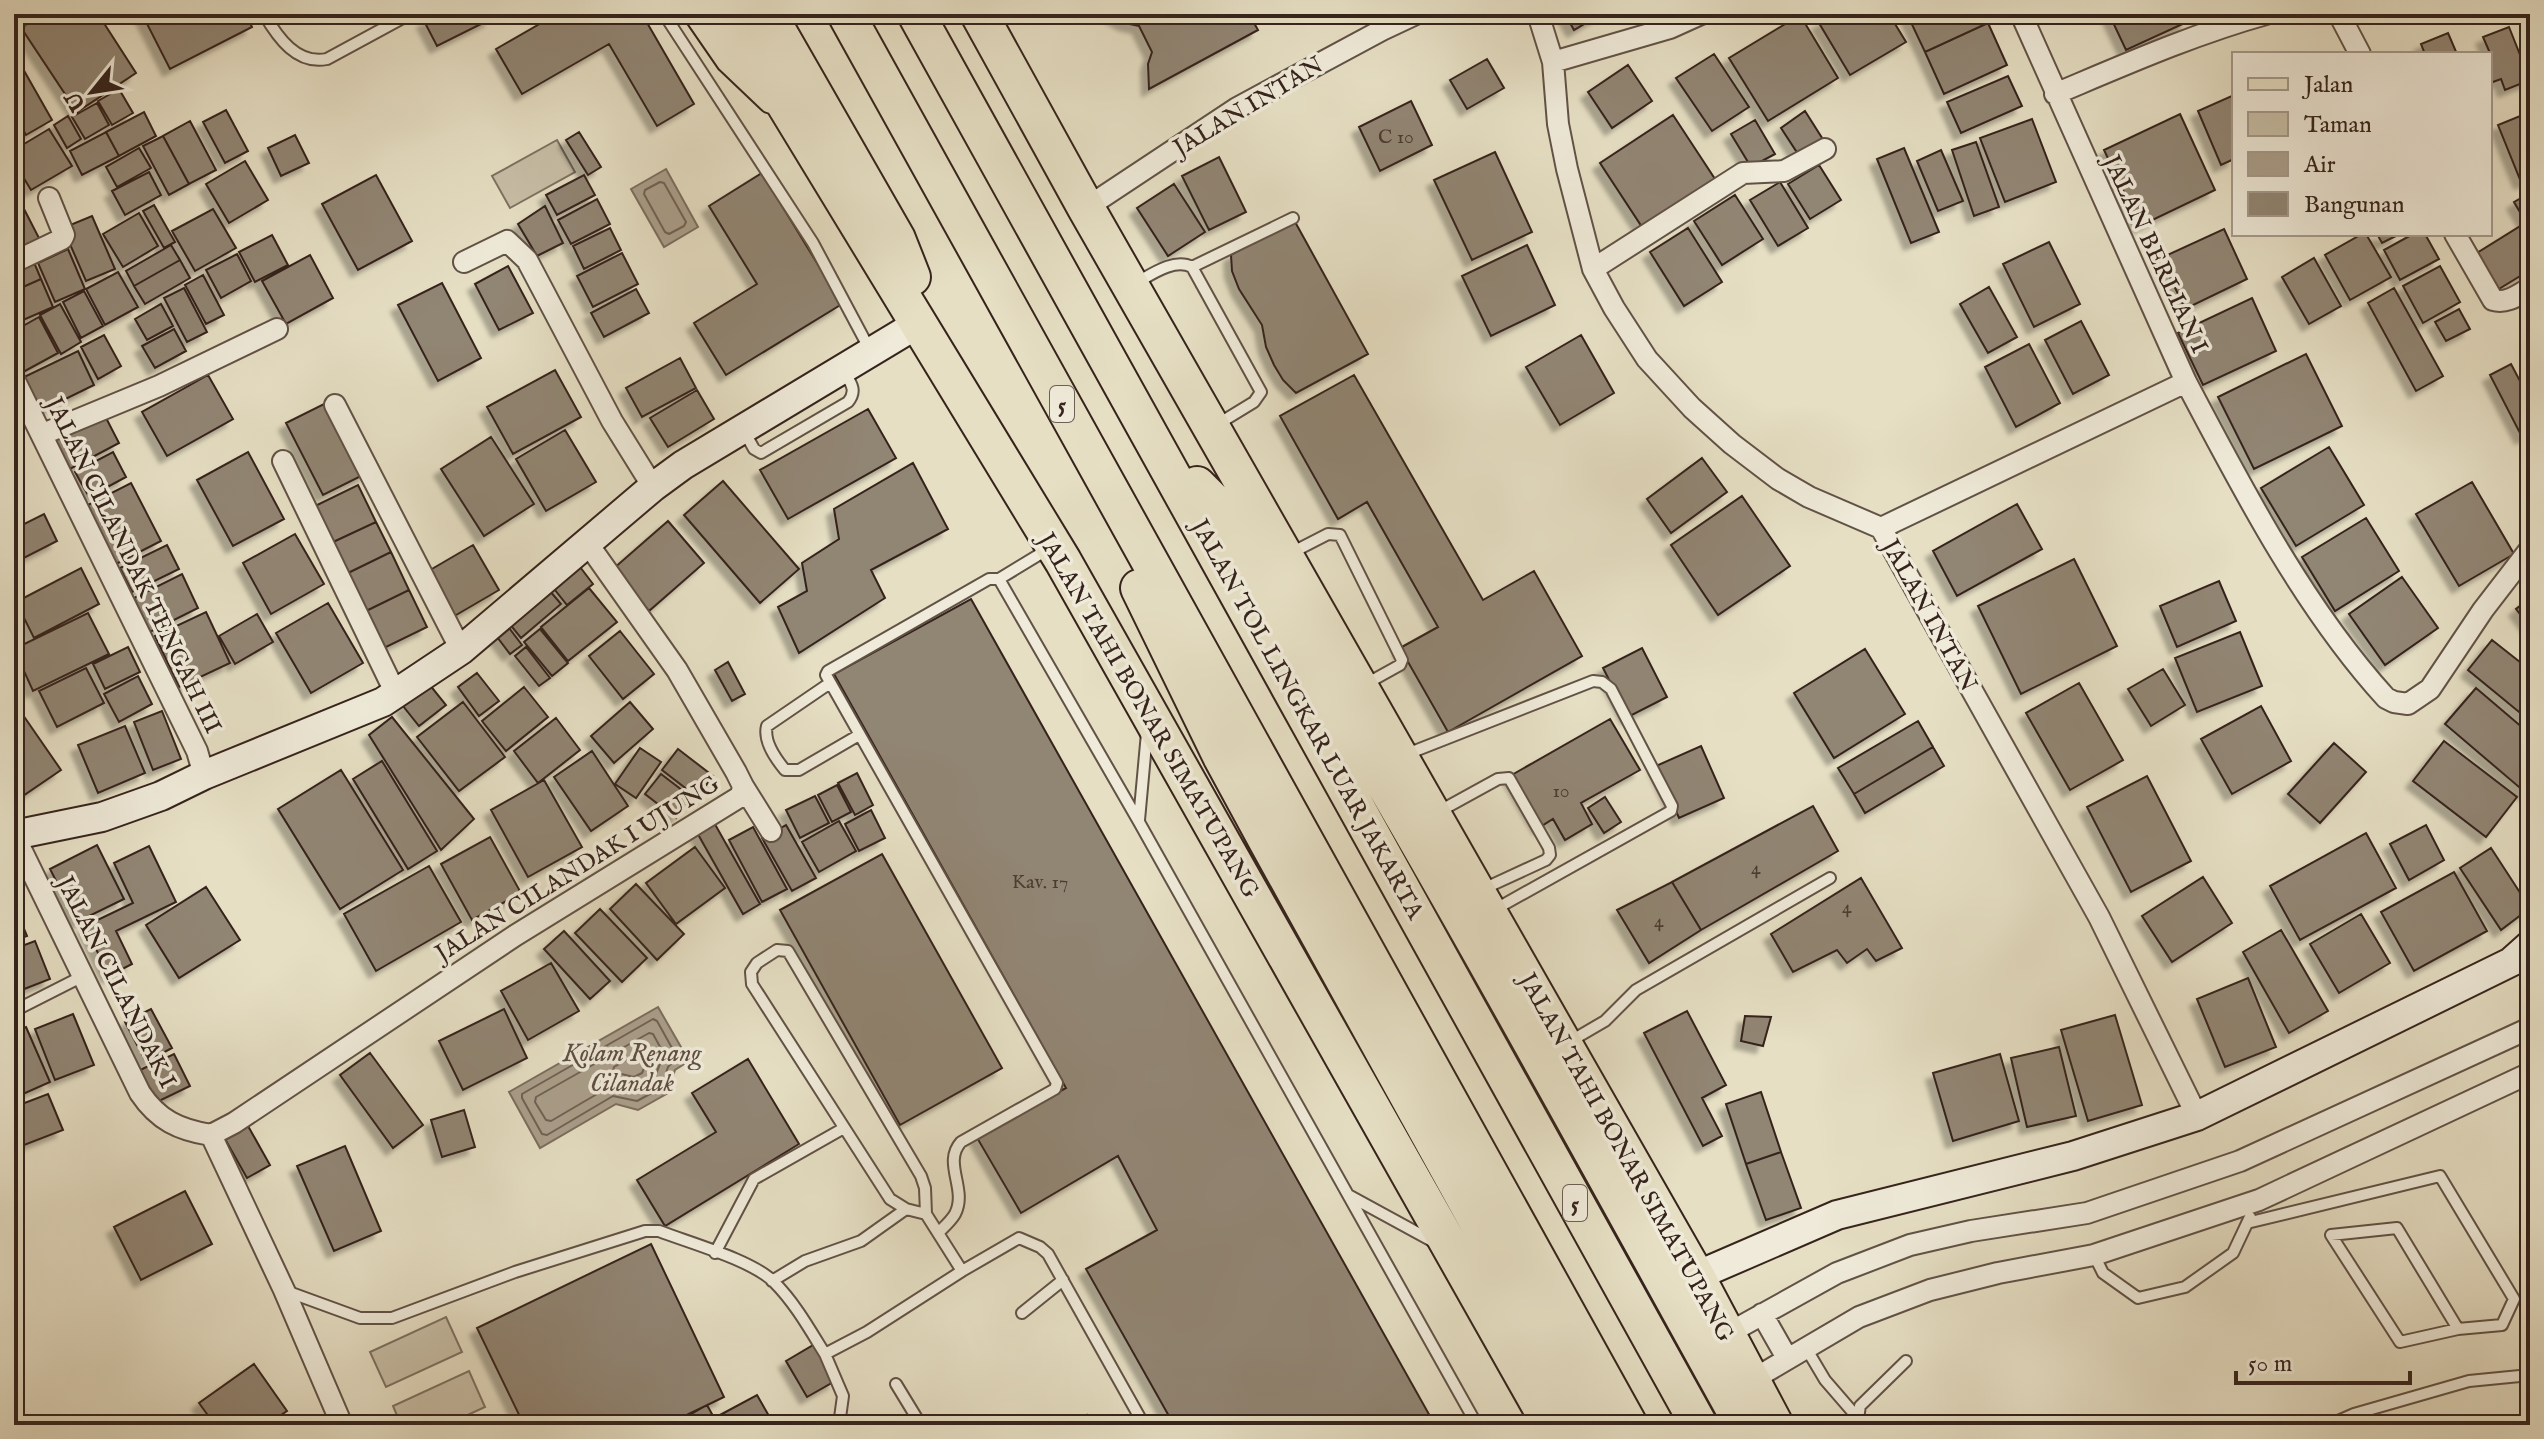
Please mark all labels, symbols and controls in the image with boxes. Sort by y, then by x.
street label: JALAN INTAN [1166,50,1330,166]
north arrow [52,52,132,132]
legend [2232,52,2492,236]
text: Jalan [2301,70,2353,101]
text: U [59,85,94,117]
text: Taman [2304,110,2372,141]
house number: C 10 [1378,125,1414,150]
street label: JALAN BERLIAN I [2094,148,2214,359]
text: Air [2303,150,2336,181]
text: Bangunan [2304,190,2405,221]
road number: 5 [1050,386,1074,422]
street label: JALAN CILANDAK TENGAH III [36,390,228,739]
street label: JALAN TOL LINGKAR LUAR JAKARTA [1182,512,1430,926]
street label: JALAN TAHI BONAR SIMATUPANG [1029,525,1265,904]
street label: JALAN INTAN [1873,531,1983,698]
street label: JALAN CILANDAK I UJUNG [427,769,726,971]
house number: 10 [1552,779,1570,804]
house number: 4 [1751,856,1761,881]
street label: JALAN CILANDAK I [47,869,183,1094]
house number: Kav. 17 [1012,870,1068,895]
house number: 4 [1842,895,1852,920]
house number: 4 [1654,909,1664,934]
street label: JALAN TAHI BONAR SIMATUPANG [1510,965,1740,1348]
water label: Kolam Renang Cilandak [562,1037,702,1100]
road number: 5 [1563,1185,1587,1221]
scale bar [2236,1335,2410,1385]
text: 50 m [2248,1349,2292,1380]

